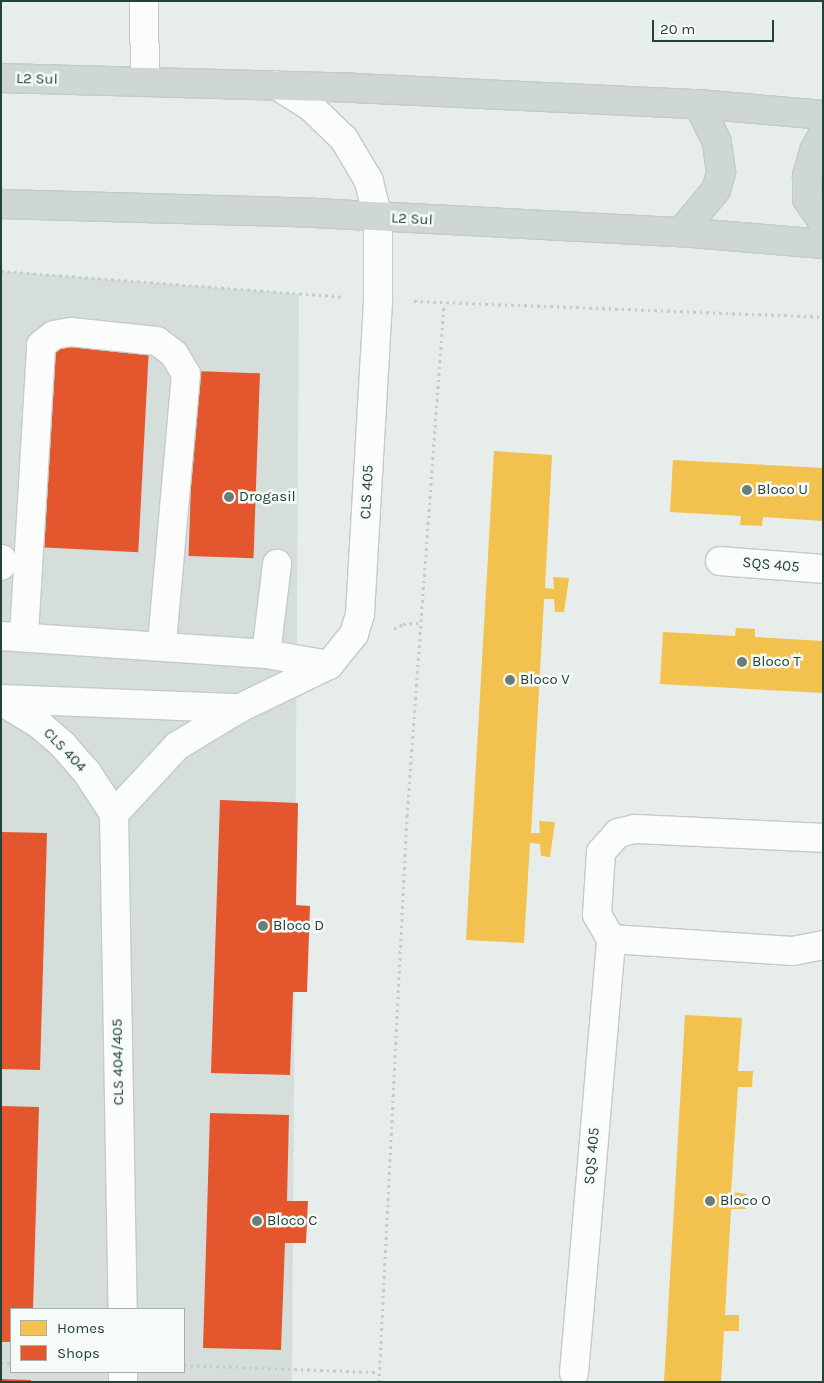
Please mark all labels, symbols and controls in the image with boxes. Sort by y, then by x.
scale bar [654,10,776,42]
text: 20 m [660,20,695,38]
street label: L2 Sul [16,70,58,88]
street label: L2 Sul [391,209,433,229]
street label: CLS 405 [357,464,377,520]
place label: Bloco U [757,481,808,499]
marker: Bloco U [741,484,753,496]
place label: Drogasil [239,488,296,506]
marker: Drogasil [223,491,235,503]
street label: SQS 405 [742,554,800,576]
place label: Bloco T [752,653,801,671]
marker: Bloco T [736,656,748,668]
place label: Bloco V [520,671,570,689]
marker: Bloco V [504,674,516,686]
street label: CLS 404 [40,724,90,776]
place label: Bloco D [273,917,324,935]
marker: Bloco D [257,920,269,932]
street label: CLS 404/405 [108,1018,128,1106]
street label: SQS 405 [581,1127,603,1185]
place label: Bloco O [720,1192,771,1210]
marker: Bloco O [704,1195,716,1207]
place label: Bloco C [267,1212,317,1230]
marker: Bloco C [251,1215,263,1227]
legend [10,1308,185,1373]
text: Homes [57,1319,105,1337]
text: Shops [57,1344,100,1362]

